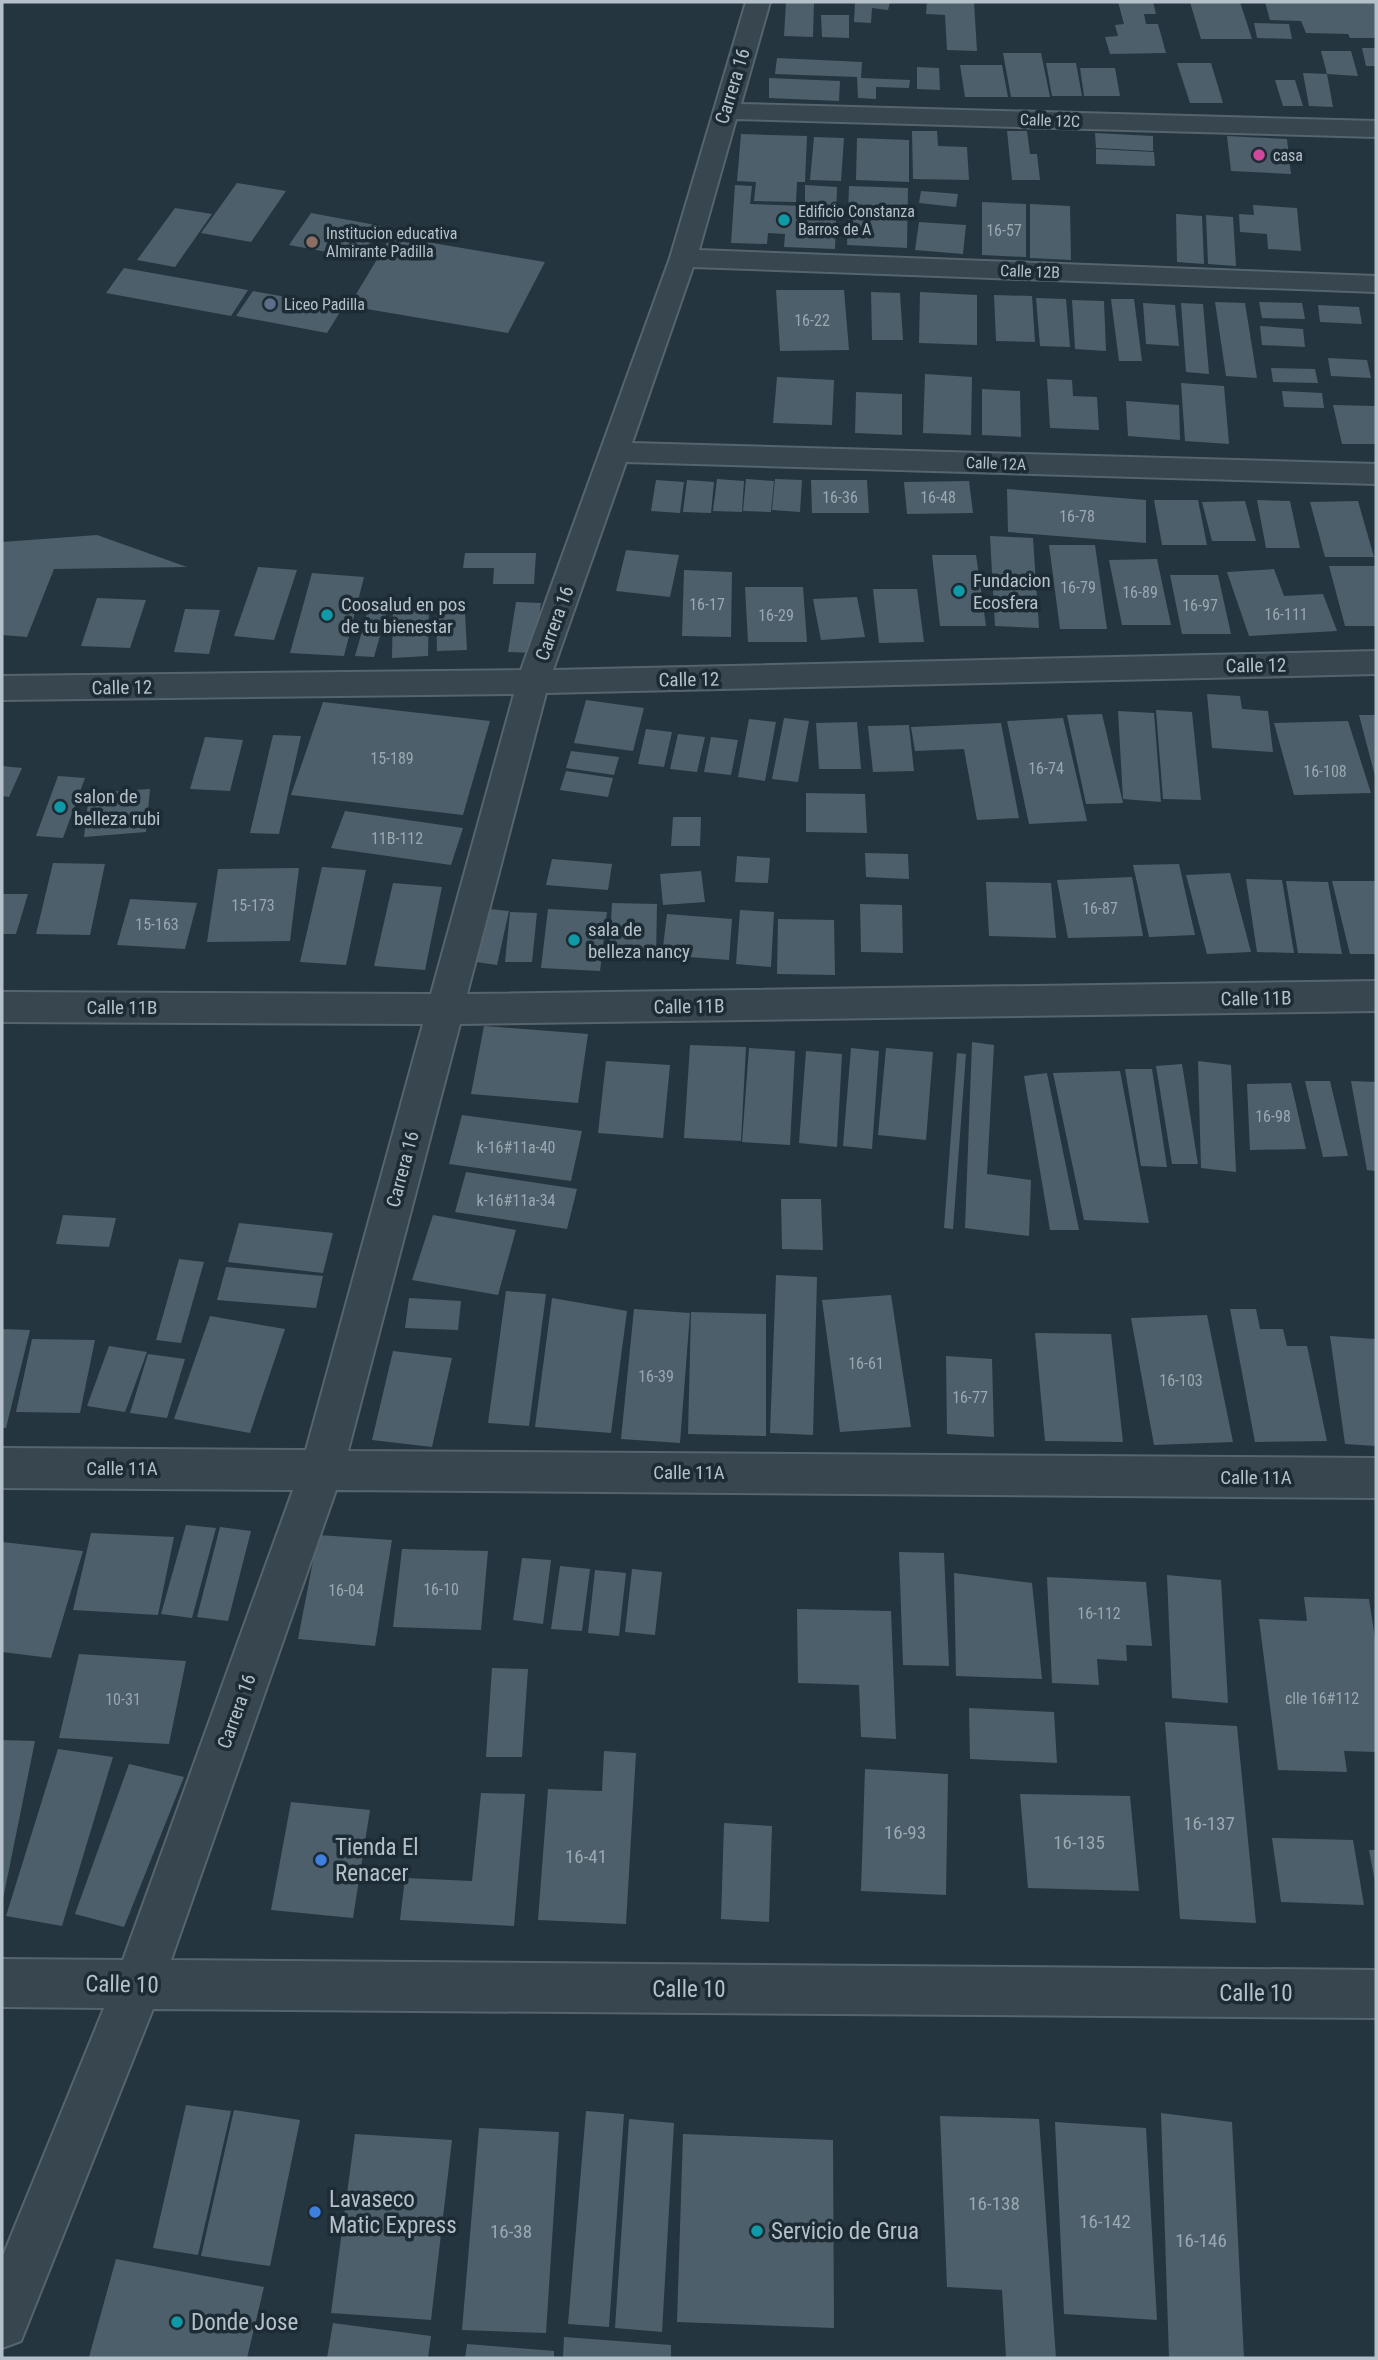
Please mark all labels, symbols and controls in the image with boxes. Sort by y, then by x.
street label: Carrera 16 [710,46,755,127]
street label: Calle 12C [1020,110,1080,131]
place label: casa [1273,146,1303,165]
marker: casa [1251,147,1267,163]
place label: Edificio Constanza Barros de A [798,202,915,239]
marker: Edificio Constanza Barros de A [776,212,792,228]
house number: 16-57 [986,221,1022,240]
place label: Institucion educativa Almirante Padilla [326,224,457,261]
marker: Institucion educativa Almirante Padilla [304,234,320,250]
street label: Calle 12B [1000,261,1060,282]
place label: Liceo Padilla [284,295,365,314]
marker: Liceo Padilla [262,296,278,312]
house number: 16-22 [794,311,830,330]
street label: Calle 12A [966,453,1026,474]
house number: 16-36 [822,488,858,507]
house number: 16-48 [920,488,956,507]
house number: 16-78 [1059,507,1095,526]
place label: Fundacion Ecosfera [973,569,1051,614]
house number: 16-79 [1060,578,1096,597]
street label: Carrera 16 [530,583,579,664]
marker: Fundacion Ecosfera [951,583,967,599]
house number: 16-89 [1122,583,1158,602]
place label: Coosalud en pos de tu bienestar [341,593,466,638]
house number: 16-17 [689,595,725,614]
house number: 16-97 [1182,596,1218,615]
house number: 16-111 [1264,605,1308,624]
house number: 16-29 [758,606,794,625]
marker: Coosalud en pos de tu bienestar [319,607,335,623]
street label: Calle 12 [1226,653,1287,678]
street label: Calle 12 [659,667,720,692]
street label: Calle 12 [92,675,153,700]
house number: 15-189 [370,749,414,768]
house number: 16-74 [1028,759,1064,778]
house number: 16-108 [1303,762,1347,781]
place label: salon de belleza rubi [74,785,160,830]
marker: salon de belleza rubi [52,799,68,815]
house number: 11B-112 [371,829,423,848]
house number: 15-173 [231,896,275,915]
house number: 16-87 [1082,899,1118,918]
house number: 15-163 [135,915,179,934]
place label: sala de belleza nancy [588,918,690,963]
marker: sala de belleza nancy [566,932,582,948]
street label: Calle 11B [1220,986,1292,1011]
street label: Calle 11B [653,994,725,1019]
street label: Calle 11B [87,996,158,1019]
house number: 16-98 [1255,1107,1291,1126]
street label: Carrera 16 [381,1129,424,1210]
house number: k-16#11a-40 [477,1138,555,1157]
house number: k-16#11a-34 [477,1191,556,1210]
house number: 16-61 [848,1354,884,1373]
house number: 16-39 [638,1367,674,1386]
house number: 16-103 [1159,1371,1203,1390]
house number: 16-77 [952,1388,988,1407]
street label: Calle 11A [86,1457,158,1480]
street label: Calle 11A [653,1461,725,1484]
street label: Calle 11A [1220,1466,1292,1489]
house number: 16-10 [423,1580,459,1599]
house number: 16-04 [328,1581,364,1600]
house number: 16-112 [1077,1604,1121,1623]
street label: Carrera 16 [212,1671,261,1752]
house number: clle 16#112 [1285,1689,1359,1708]
house number: 10-31 [105,1690,141,1709]
house number: 16-137 [1183,1812,1235,1835]
house number: 16-93 [884,1821,926,1844]
house number: 16-135 [1053,1831,1105,1854]
place label: Tienda El Renacer [335,1834,419,1887]
house number: 16-41 [565,1845,607,1868]
marker: Tienda El Renacer [313,1852,329,1868]
street label: Calle 10 [85,1970,159,1999]
street label: Calle 10 [652,1976,726,2003]
street label: Calle 10 [1219,1980,1293,2007]
place label: Lavaseco Matic Express [329,2186,457,2239]
house number: 16-138 [968,2192,1020,2215]
marker: Lavaseco Matic Express [307,2204,323,2220]
house number: 16-142 [1079,2210,1131,2233]
place label: Servicio de Grua [771,2218,919,2245]
house number: 16-38 [490,2220,532,2243]
marker: Servicio de Grua [749,2223,765,2239]
house number: 16-146 [1175,2229,1227,2252]
place label: Donde Jose [191,2309,298,2336]
marker: Donde Jose [169,2314,185,2330]

